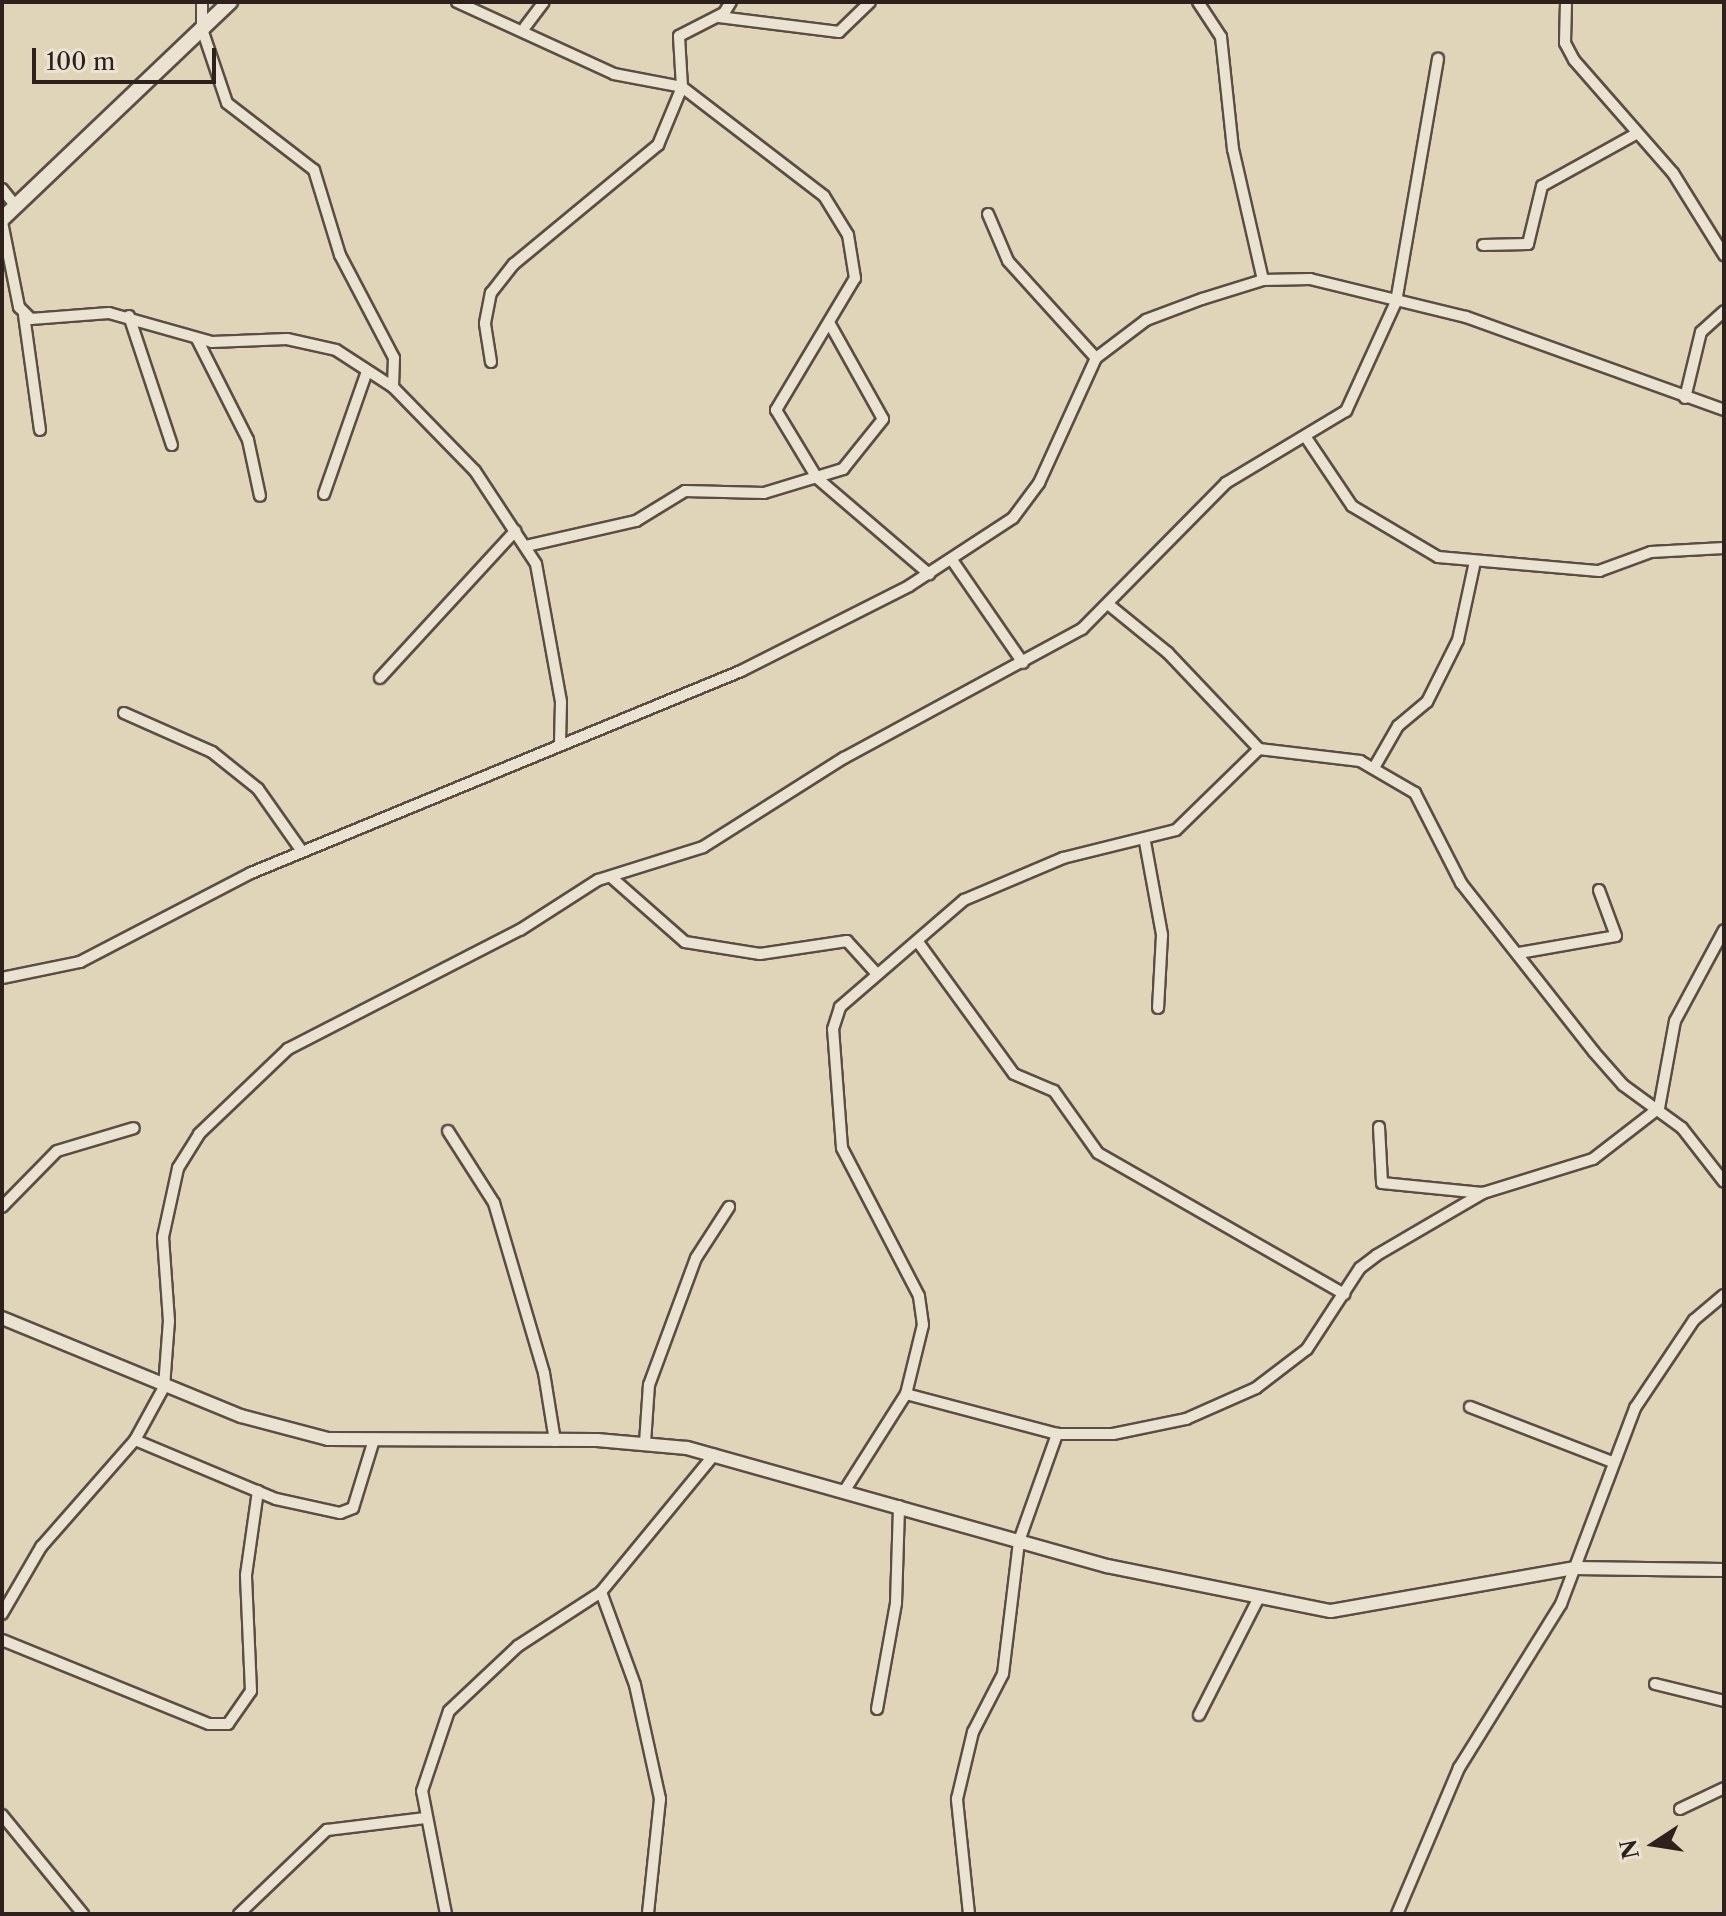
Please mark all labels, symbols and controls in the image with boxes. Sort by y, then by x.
scale bar [36,32,220,82]
text: 100 m [46,47,115,76]
north arrow [1614,1804,1694,1884]
text: N [1615,1837,1645,1861]

